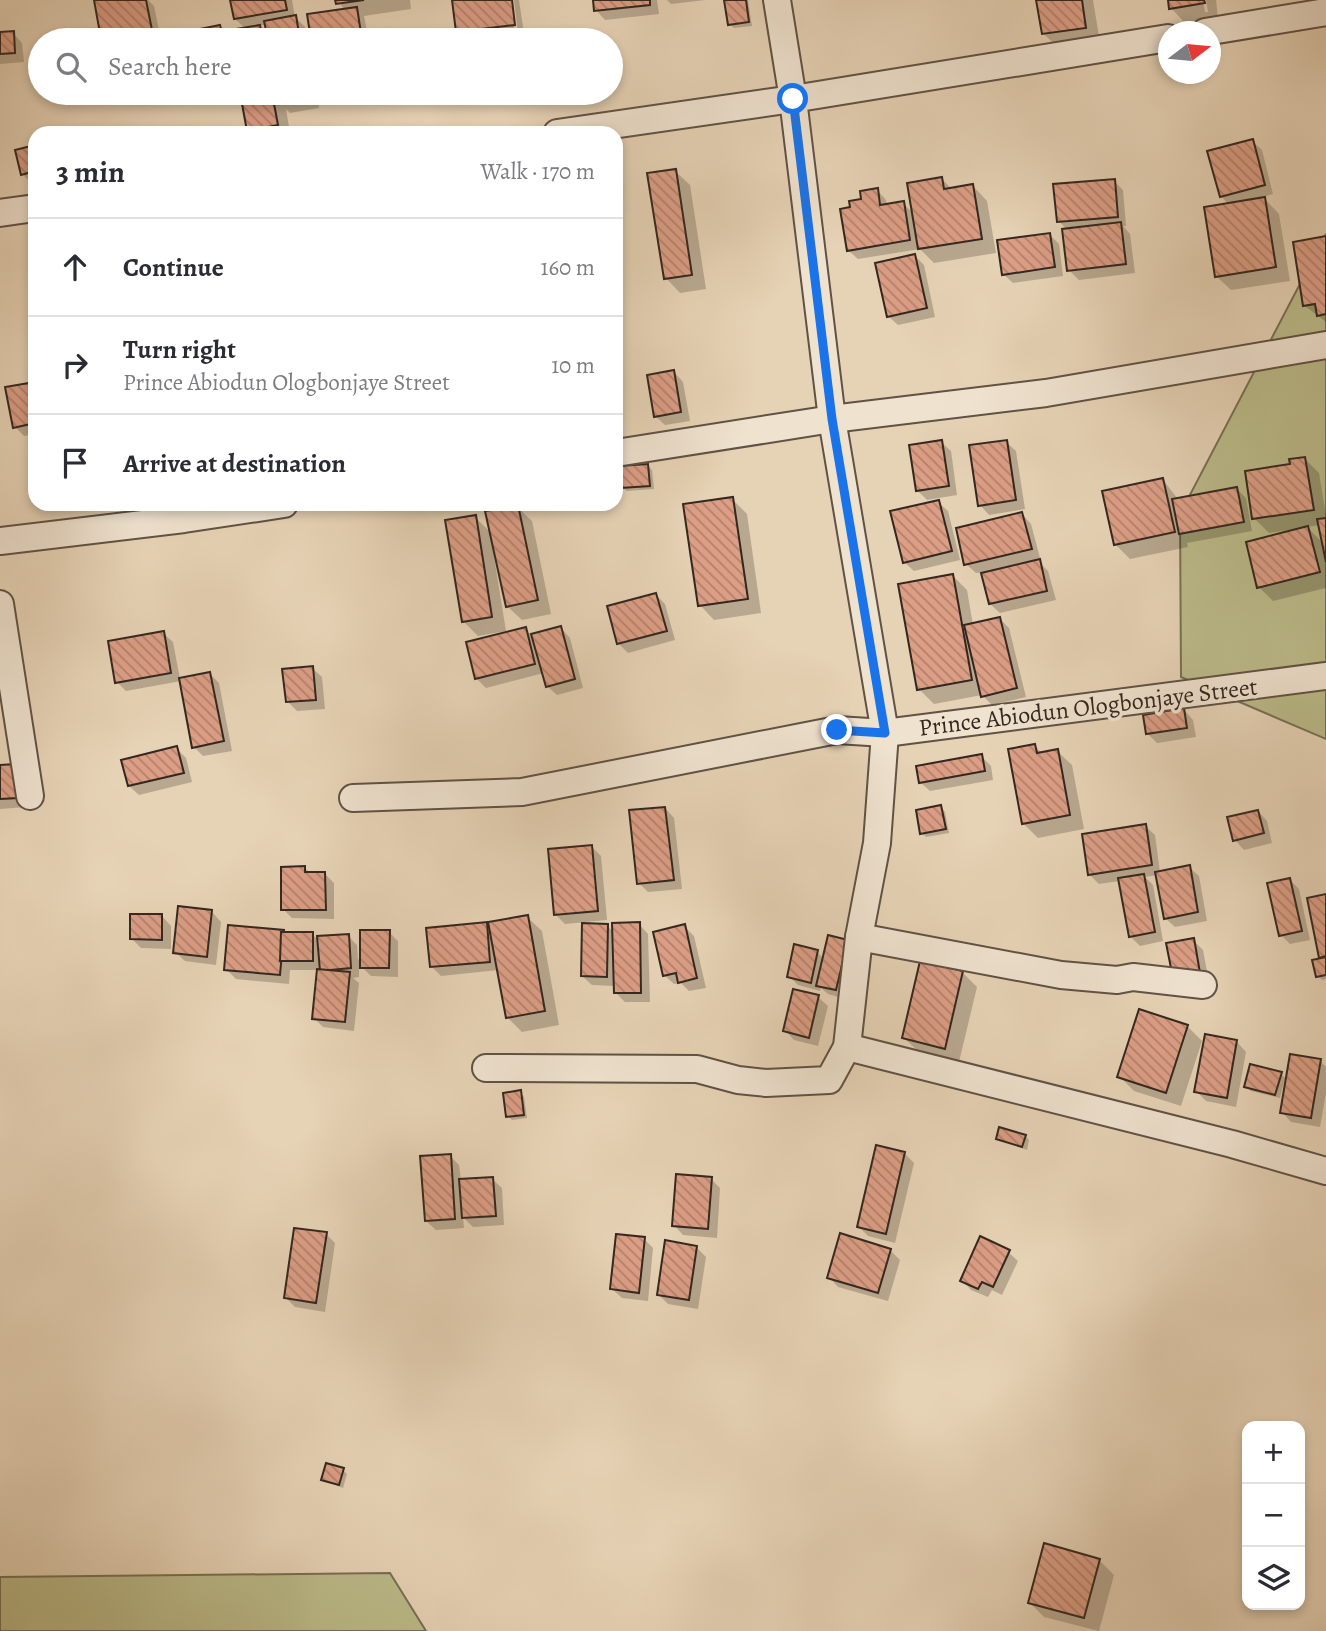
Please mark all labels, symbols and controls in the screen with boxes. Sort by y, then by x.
north arrow [1158,21,1221,84]
search box [28,28,623,105]
icon: search [52,48,90,86]
text: Search here [108,49,232,84]
route start [777,83,808,114]
text: 3 min [56,152,125,192]
text: Walk · 170 m [481,156,595,187]
icon: ahead [56,248,94,286]
text: Continue [123,250,224,285]
text: 160 m [541,252,595,283]
text: Turn right [123,332,236,367]
icon: right [56,346,94,384]
text: 10 m [551,350,595,381]
text: Prince Abiodun Ologbonjaye Street [123,367,450,398]
icon: arrive [56,444,94,482]
text: Arrive at destination [123,446,346,481]
street label: Prince Abiodun Ologbonjaye Street [917,670,1259,744]
route end [821,714,852,745]
map controls [1242,1421,1305,1610]
button: + [1242,1421,1305,1484]
button: − [1242,1484,1305,1547]
button: layers [1242,1547,1305,1610]

